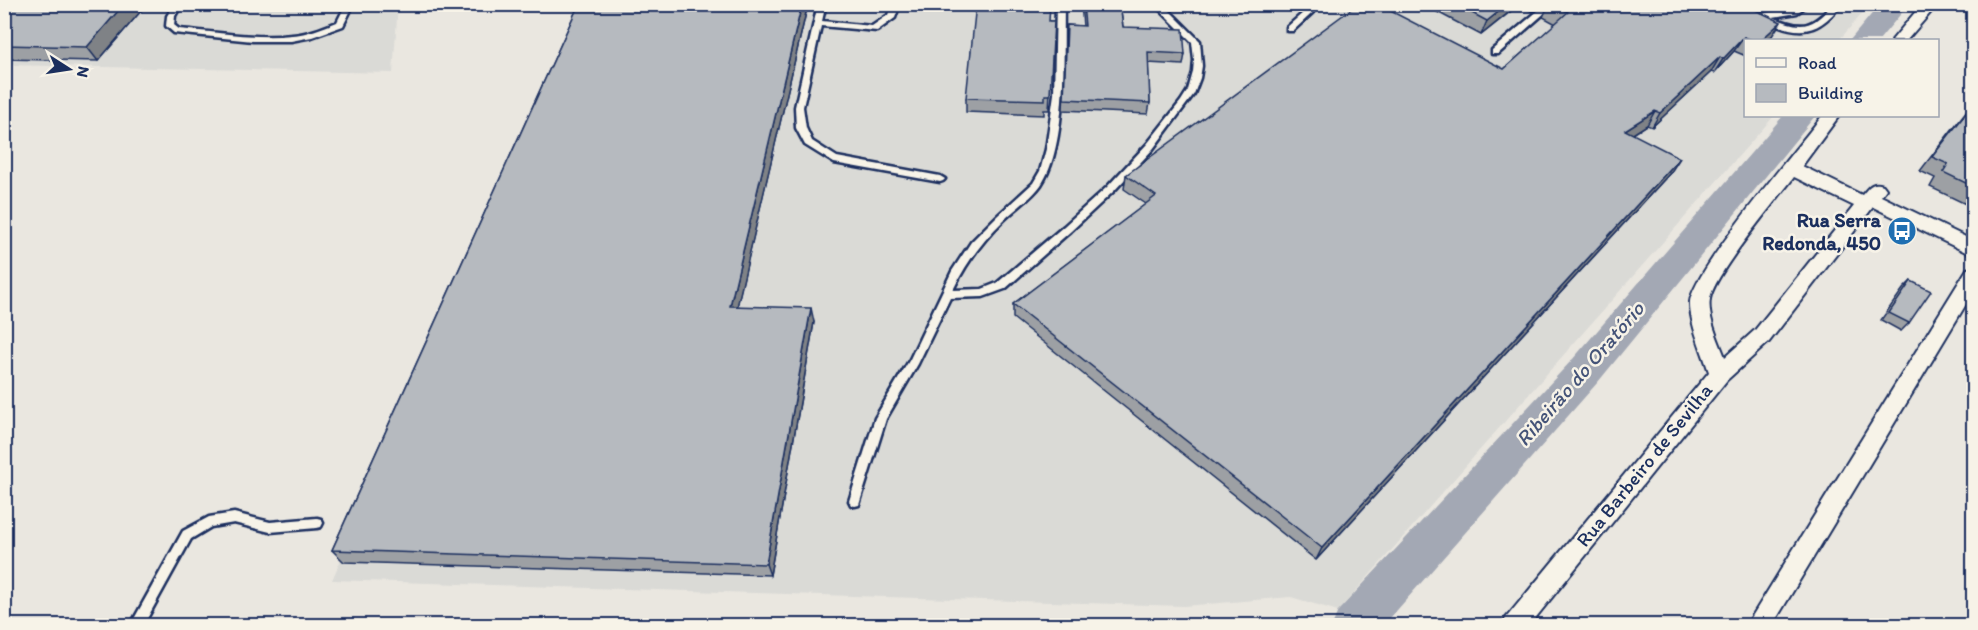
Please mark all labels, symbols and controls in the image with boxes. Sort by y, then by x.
north arrow [39,39,99,99]
legend [1744,39,1939,117]
text: Road [1798,52,1837,74]
text: N [73,65,94,79]
text: Building [1798,82,1864,104]
place label: Rua Serra Redonda, 450 [1762,208,1882,255]
bus stop icon: Rua Serra Redonda, 450 [1886,215,1918,247]
water label: Ribeirão do Oratório [1510,295,1650,451]
street label: Rua Barbeiro de Sevilha [1571,378,1718,551]

